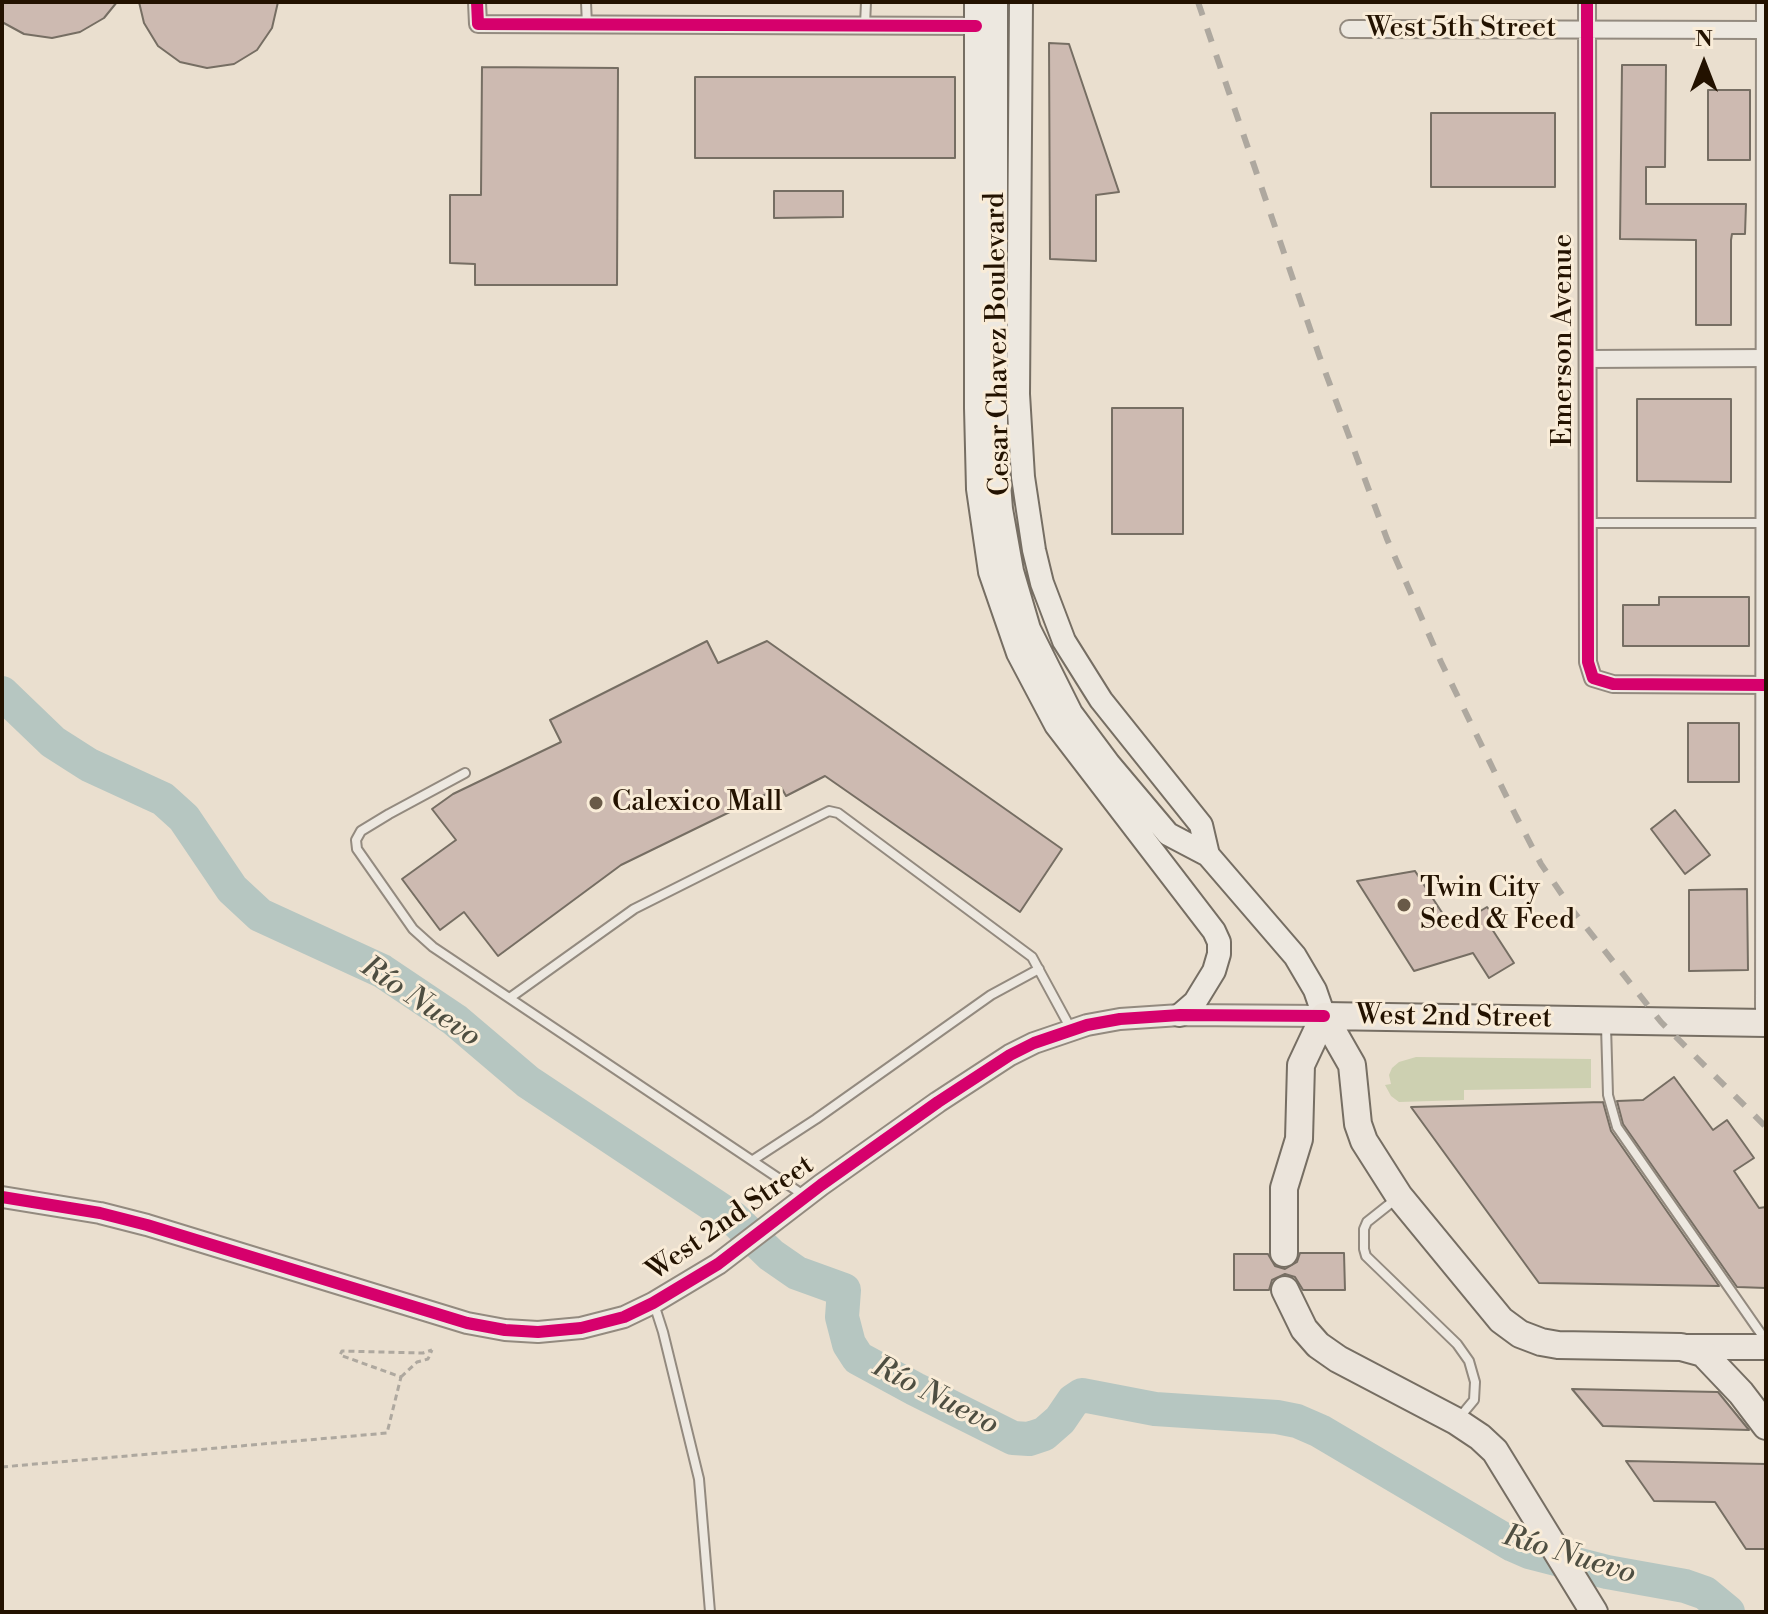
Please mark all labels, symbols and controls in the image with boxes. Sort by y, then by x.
street label: West 5th Street [1366,12,1556,46]
north arrow [1664,24,1744,104]
text: N [1695,26,1713,53]
street label: Cesar Chavez Boulevard [980,192,1018,496]
street label: Emerson Avenue [1547,234,1581,446]
place label: Calexico Mall [612,786,782,820]
marker: Calexico Mall [587,794,605,812]
place label: Twin City Seed & Feed [1420,872,1575,938]
marker: Twin City Seed & Feed [1395,896,1413,914]
water label: Río Nuevo [353,950,487,1056]
street label: West 2nd Street [1356,999,1552,1037]
street label: West 2nd Street [641,1149,821,1289]
water label: Río Nuevo [866,1350,1004,1444]
water label: Río Nuevo [1498,1519,1640,1593]

